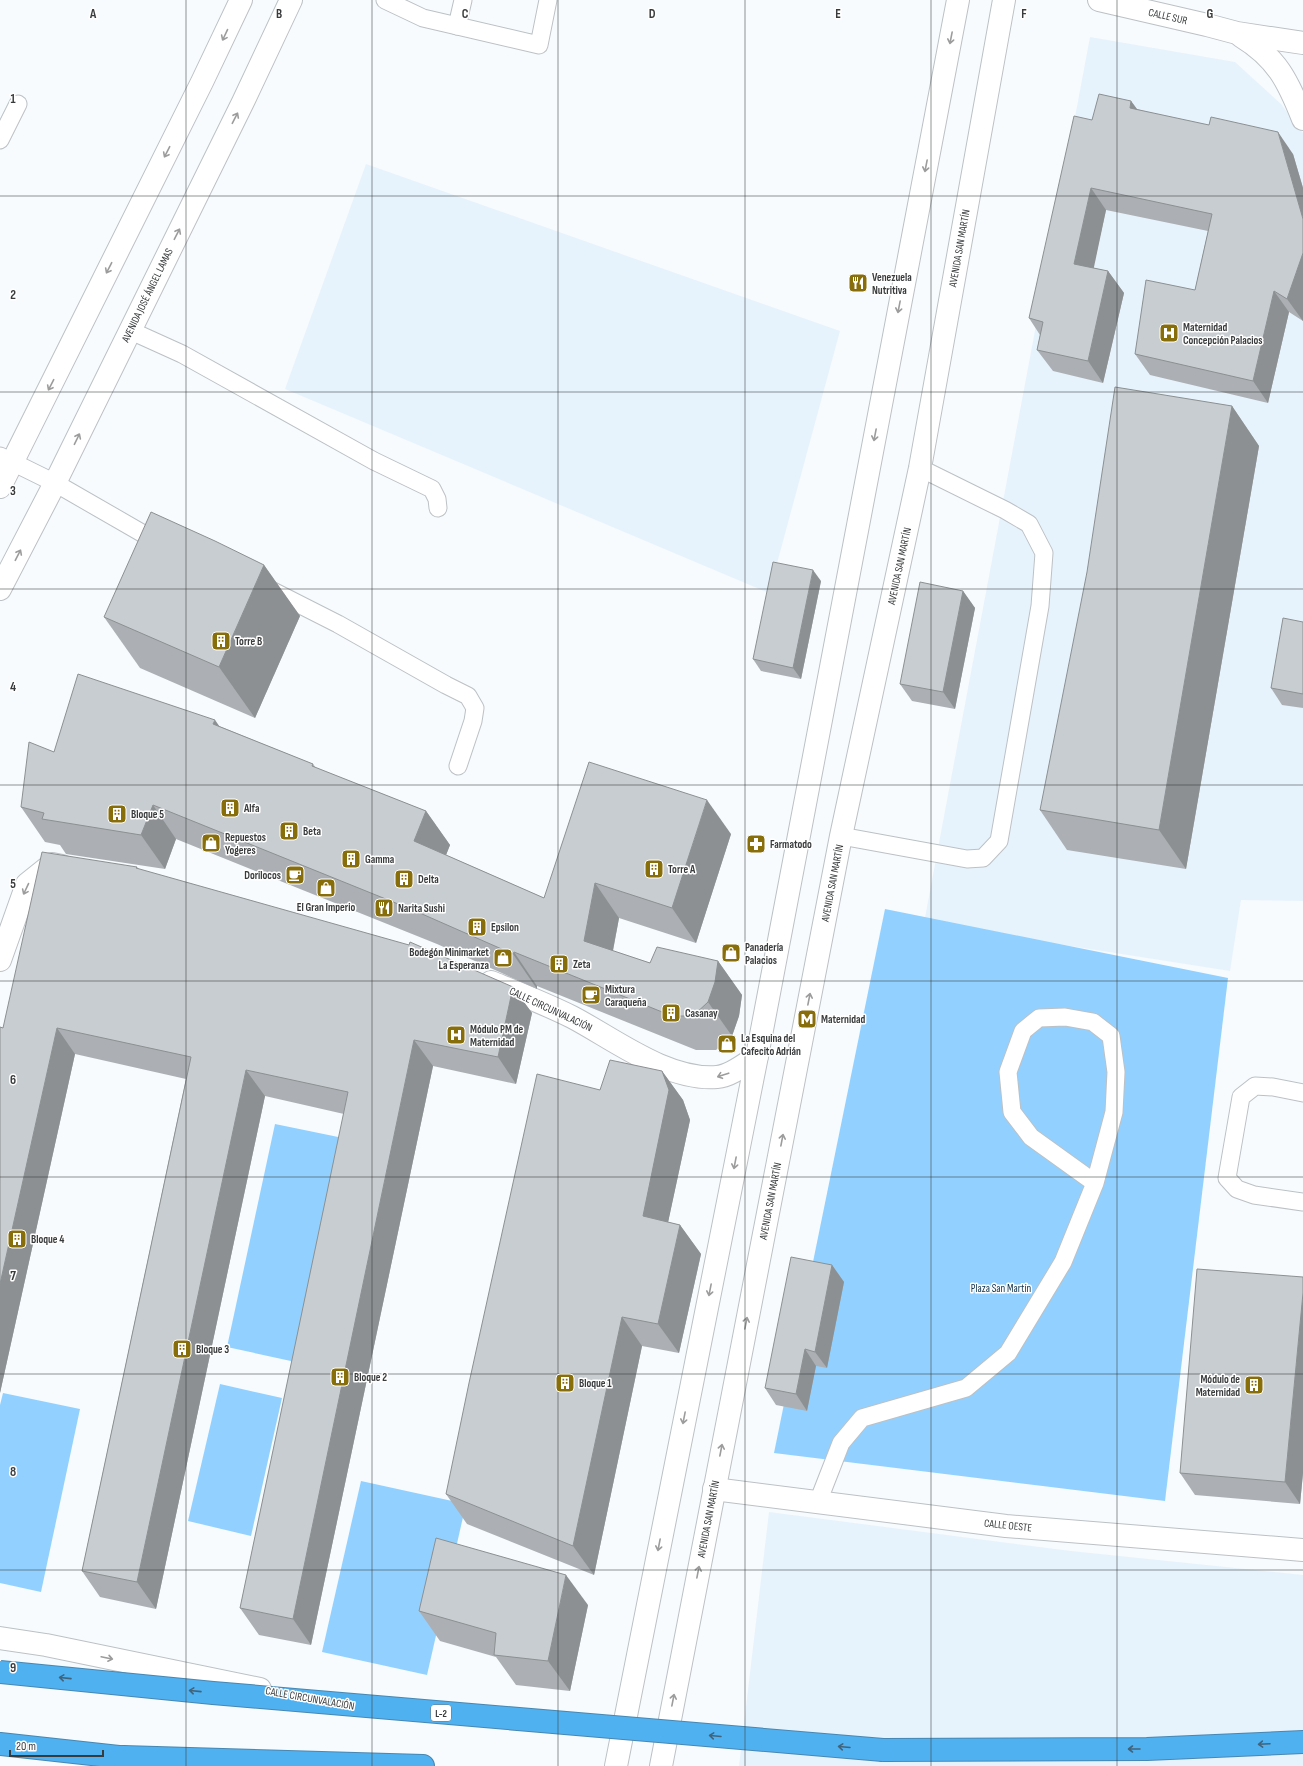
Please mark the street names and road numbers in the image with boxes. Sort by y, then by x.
street label: CALLE SUR [1147,6,1189,27]
street label: AVENIDA SAN MARTÍN [946,208,973,289]
street label: AVENIDA JOSÉ ÁNGEL LAMAS [119,246,176,345]
street label: AVENIDA SAN MARTÍN [885,526,914,607]
street label: AVENIDA SAN MARTÍN [818,843,846,924]
street label: CALLE CIRCUNVALACIÓN [507,985,594,1034]
street label: AVENIDA SAN MARTÍN [756,1161,784,1242]
street label: AVENIDA SAN MARTÍN [694,1479,722,1560]
street label: CALLE OESTE [983,1517,1033,1534]
street label: CALLE CIRCUNVALACIÓN [264,1684,355,1713]
road number: L-2 [431,1705,451,1721]

